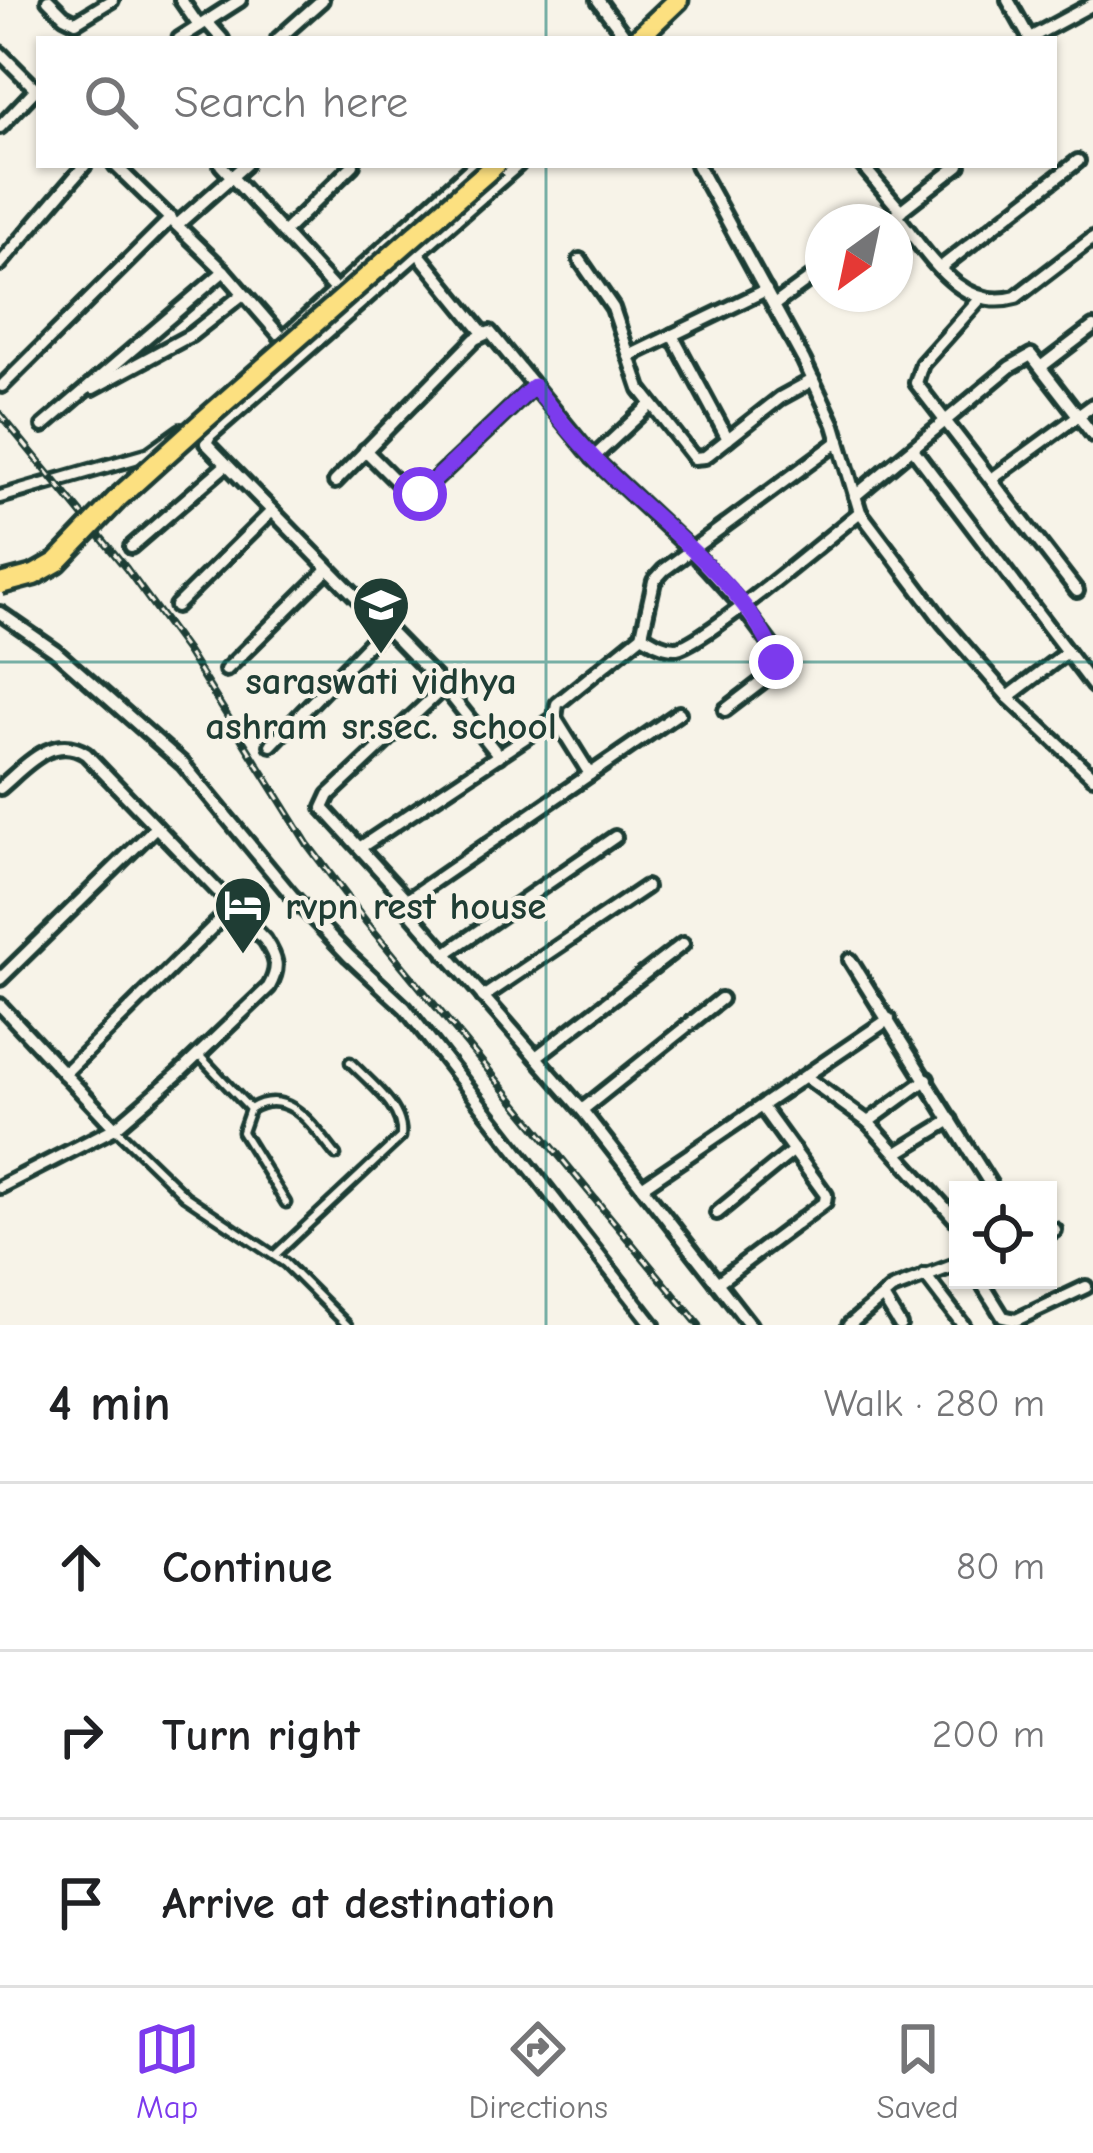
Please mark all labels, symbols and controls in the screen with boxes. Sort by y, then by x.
search box [36,36,1057,168]
icon: search [78,69,144,135]
text: Search here [174,76,408,128]
north arrow [805,204,913,312]
route start [393,467,447,521]
school or university icon: saraswati vidhya ashram sr.sec. school [350,574,412,656]
route end [749,635,803,689]
place label: saraswati vidhya ashram sr.sec. school [205,659,557,749]
hotel icon: rvpn rest house [212,874,274,956]
place label: rvpn rest house [285,884,546,929]
map controls [949,1181,1057,1289]
button: locate [949,1181,1057,1289]
text: 4 min [48,1374,171,1433]
text: Walk · 280 m [824,1381,1045,1426]
icon: ahead [48,1534,114,1600]
text: Continue [162,1541,332,1593]
text: 80 m [956,1544,1045,1589]
icon: right [48,1702,114,1768]
text: Turn right [162,1709,360,1761]
text: 200 m [932,1712,1045,1757]
icon: arrive [48,1870,114,1936]
text: Arrive at destination [162,1877,555,1929]
tab: Map [134,2016,200,2126]
tab: Directions [469,2016,608,2126]
tab: Saved [876,2016,959,2126]

